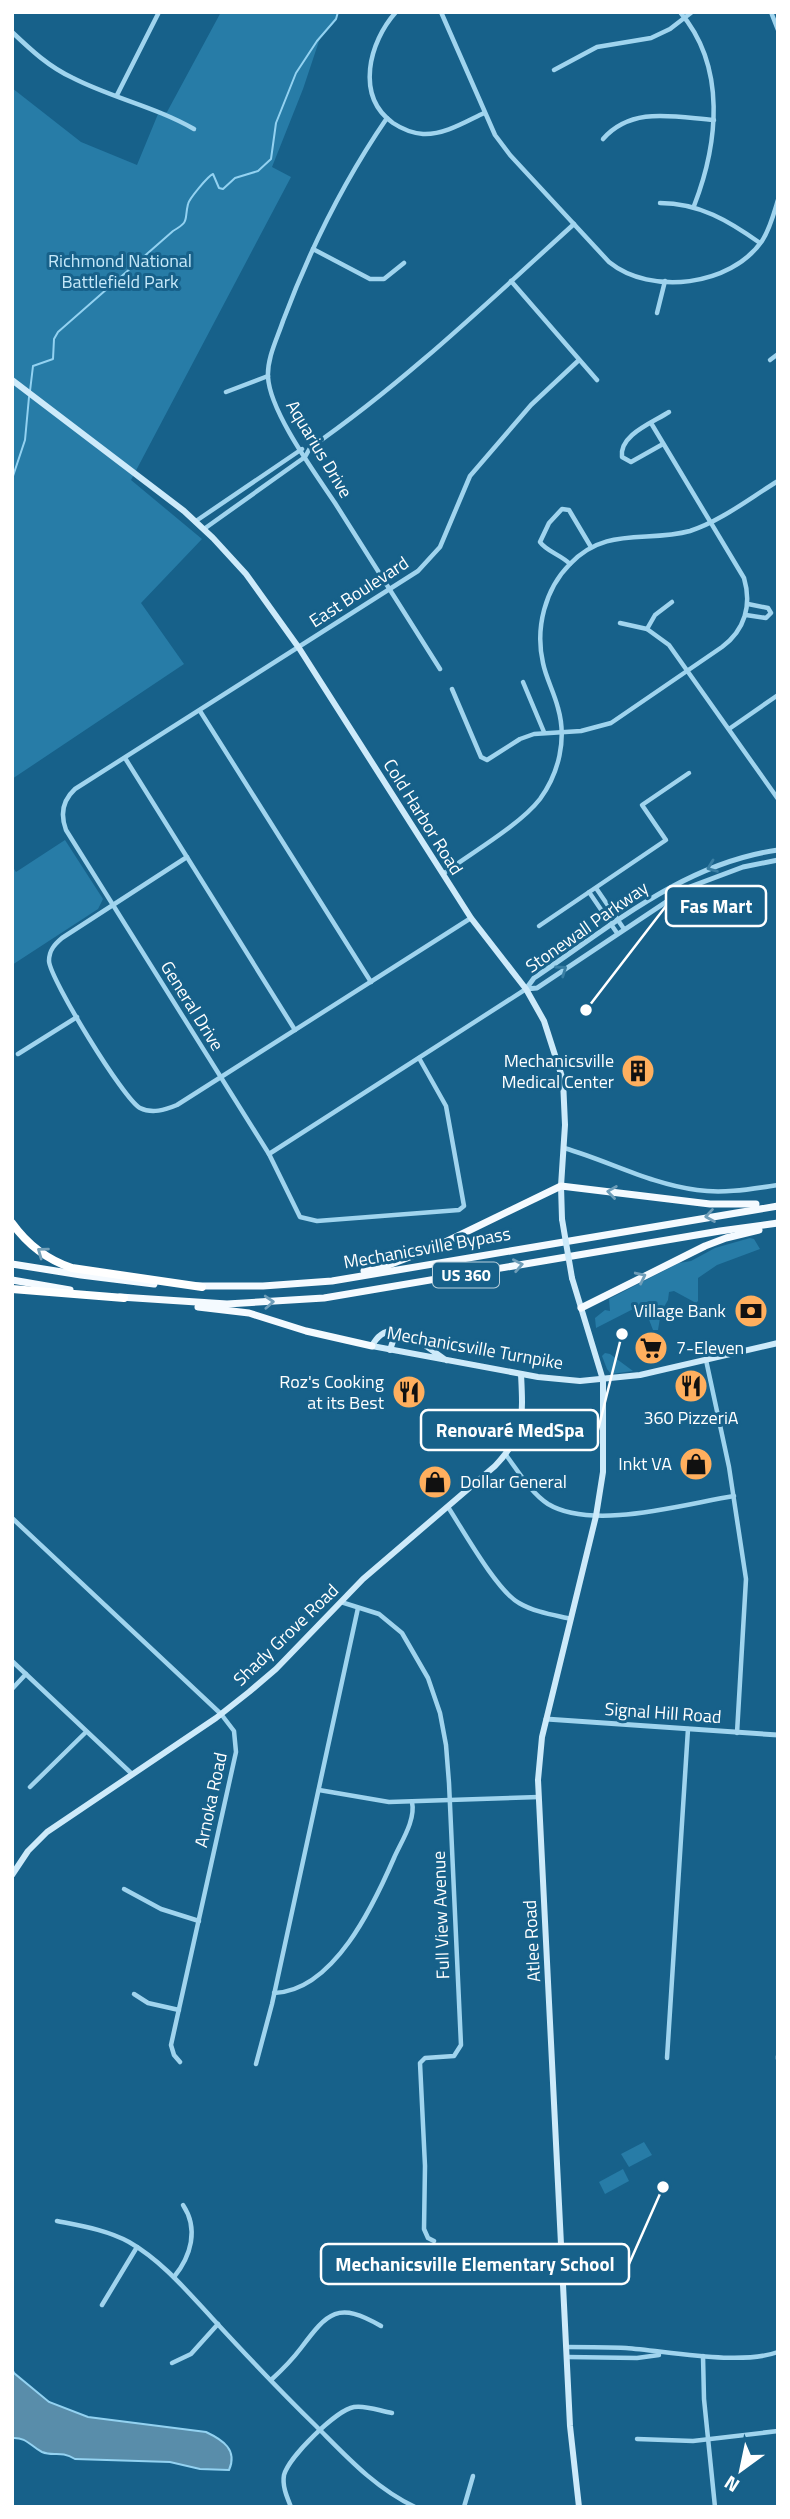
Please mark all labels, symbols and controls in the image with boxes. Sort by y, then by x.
park label: Richmond National Battlefield Park [48,247,192,295]
street label: Aquarius Drive [280,395,359,503]
street label: East Boulevard [304,549,414,634]
street label: Cold Harbor Road [377,753,470,880]
one-way arrow [706,859,718,873]
street label: Stonewall Parkway [520,874,654,979]
callout: Fas Mart [666,886,766,926]
text: Fas Mart [680,891,752,920]
street label: General Drive [154,955,231,1056]
one-way arrow [554,966,567,978]
place label: Mechanicsville Medical Center [501,1047,614,1095]
building icon: Mechanicsville Medical Center [619,1052,657,1090]
one-way arrow [607,1185,618,1200]
one-way arrow [704,1208,716,1223]
street label: Mechanicsville Bypass [341,1220,513,1276]
one-way arrow [37,1247,50,1260]
one-way arrow [512,1259,524,1274]
road number: US 360 [433,1262,499,1288]
one-way arrow [634,1272,647,1286]
bank icon: Village Bank [732,1292,770,1330]
one-way arrow [264,1295,275,1310]
place label: Village Bank [634,1297,726,1324]
street label: Mechanicsville Turnpike [385,1319,565,1376]
supermarket icon: 7-Eleven [632,1329,670,1367]
place label: 7-Eleven [676,1334,744,1361]
restaurant icon: 360 PizzeriA [672,1367,710,1405]
place label: Roz's Cooking at its Best [279,1368,385,1416]
restaurant icon: Roz's Cooking at its Best [390,1373,428,1411]
place label: 360 PizzeriA [643,1404,739,1431]
callout: Renovaré MedSpa [421,1410,598,1450]
text: Renovaré MedSpa [436,1415,585,1444]
shop icon: Inkt VA [677,1445,715,1483]
place label: Inkt VA [618,1450,672,1477]
shop icon: Dollar General [416,1463,454,1501]
place label: Dollar General [460,1468,567,1495]
street label: Shady Grove Road [227,1577,345,1692]
street label: Signal Hill Road [604,1695,722,1730]
street label: Arnoka Road [187,1750,234,1850]
street label: Full View Avenue [425,1850,456,1980]
street label: Atlee Road [516,1899,547,1983]
callout: Mechanicsville Elementary School [321,2244,629,2284]
text: Mechanicsville Elementary School [335,2249,615,2278]
north arrow [706,2435,776,2505]
text: N [718,2469,745,2500]

